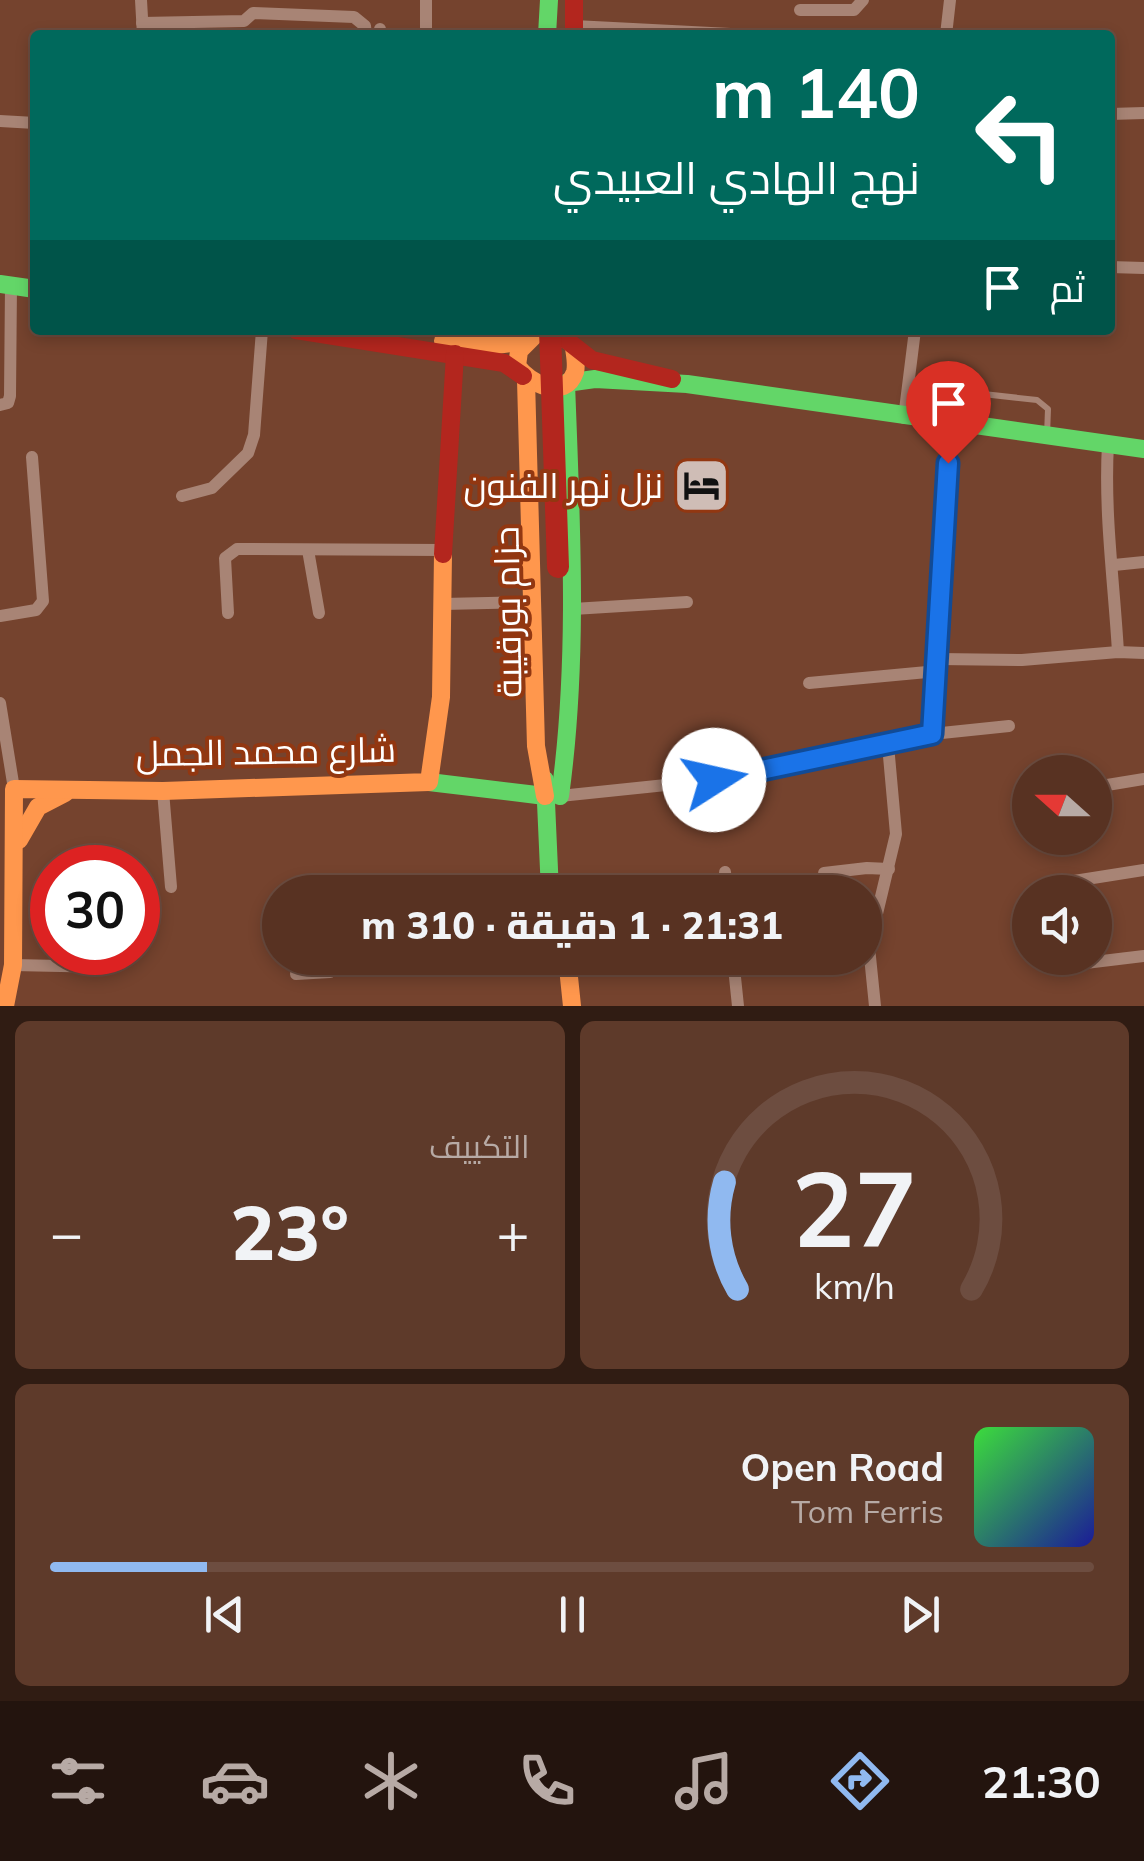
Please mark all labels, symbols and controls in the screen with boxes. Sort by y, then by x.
text: 140 m [712,48,920,136]
icon: left [955,70,1085,200]
text: نهج الهادي العبيدي [553,149,920,205]
icon: arrive [975,260,1030,315]
text: ثم [1050,264,1085,312]
pin [906,361,991,464]
icon: arrive [921,376,976,431]
hotel icon: نزل نهر الفنون [672,456,732,516]
place label: نزل نهر الفنون [463,463,663,507]
street label: حزام بورقيبة [484,526,533,698]
street label: شارع محمد الجمل [136,727,396,777]
position arrow [662,728,766,832]
north arrow [1012,755,1112,855]
map controls [1012,755,1112,975]
speed limit sign: 30 [30,845,160,975]
button: sound [1012,875,1112,975]
text: 21:31 · 1 دقيقة · 310 m [361,901,783,949]
text: التكييف [429,1126,530,1166]
text: 27 [792,1142,917,1273]
text: 23° [230,1185,349,1279]
text: − [50,1198,83,1267]
text: + [496,1198,530,1267]
text: km/h [814,1263,895,1308]
text: Open Road [741,1443,944,1491]
text: Tom Ferris [791,1491,944,1531]
icon: previous [197,1587,252,1642]
icon: pause [545,1587,600,1642]
icon: next [893,1587,948,1642]
icon: filters [43,1746,113,1816]
icon: car [200,1746,270,1816]
icon: climate [356,1746,426,1816]
icon: phone [512,1746,582,1816]
icon: music [669,1746,739,1816]
icon: directions [825,1746,895,1816]
text: 21:30 [982,1753,1101,1809]

